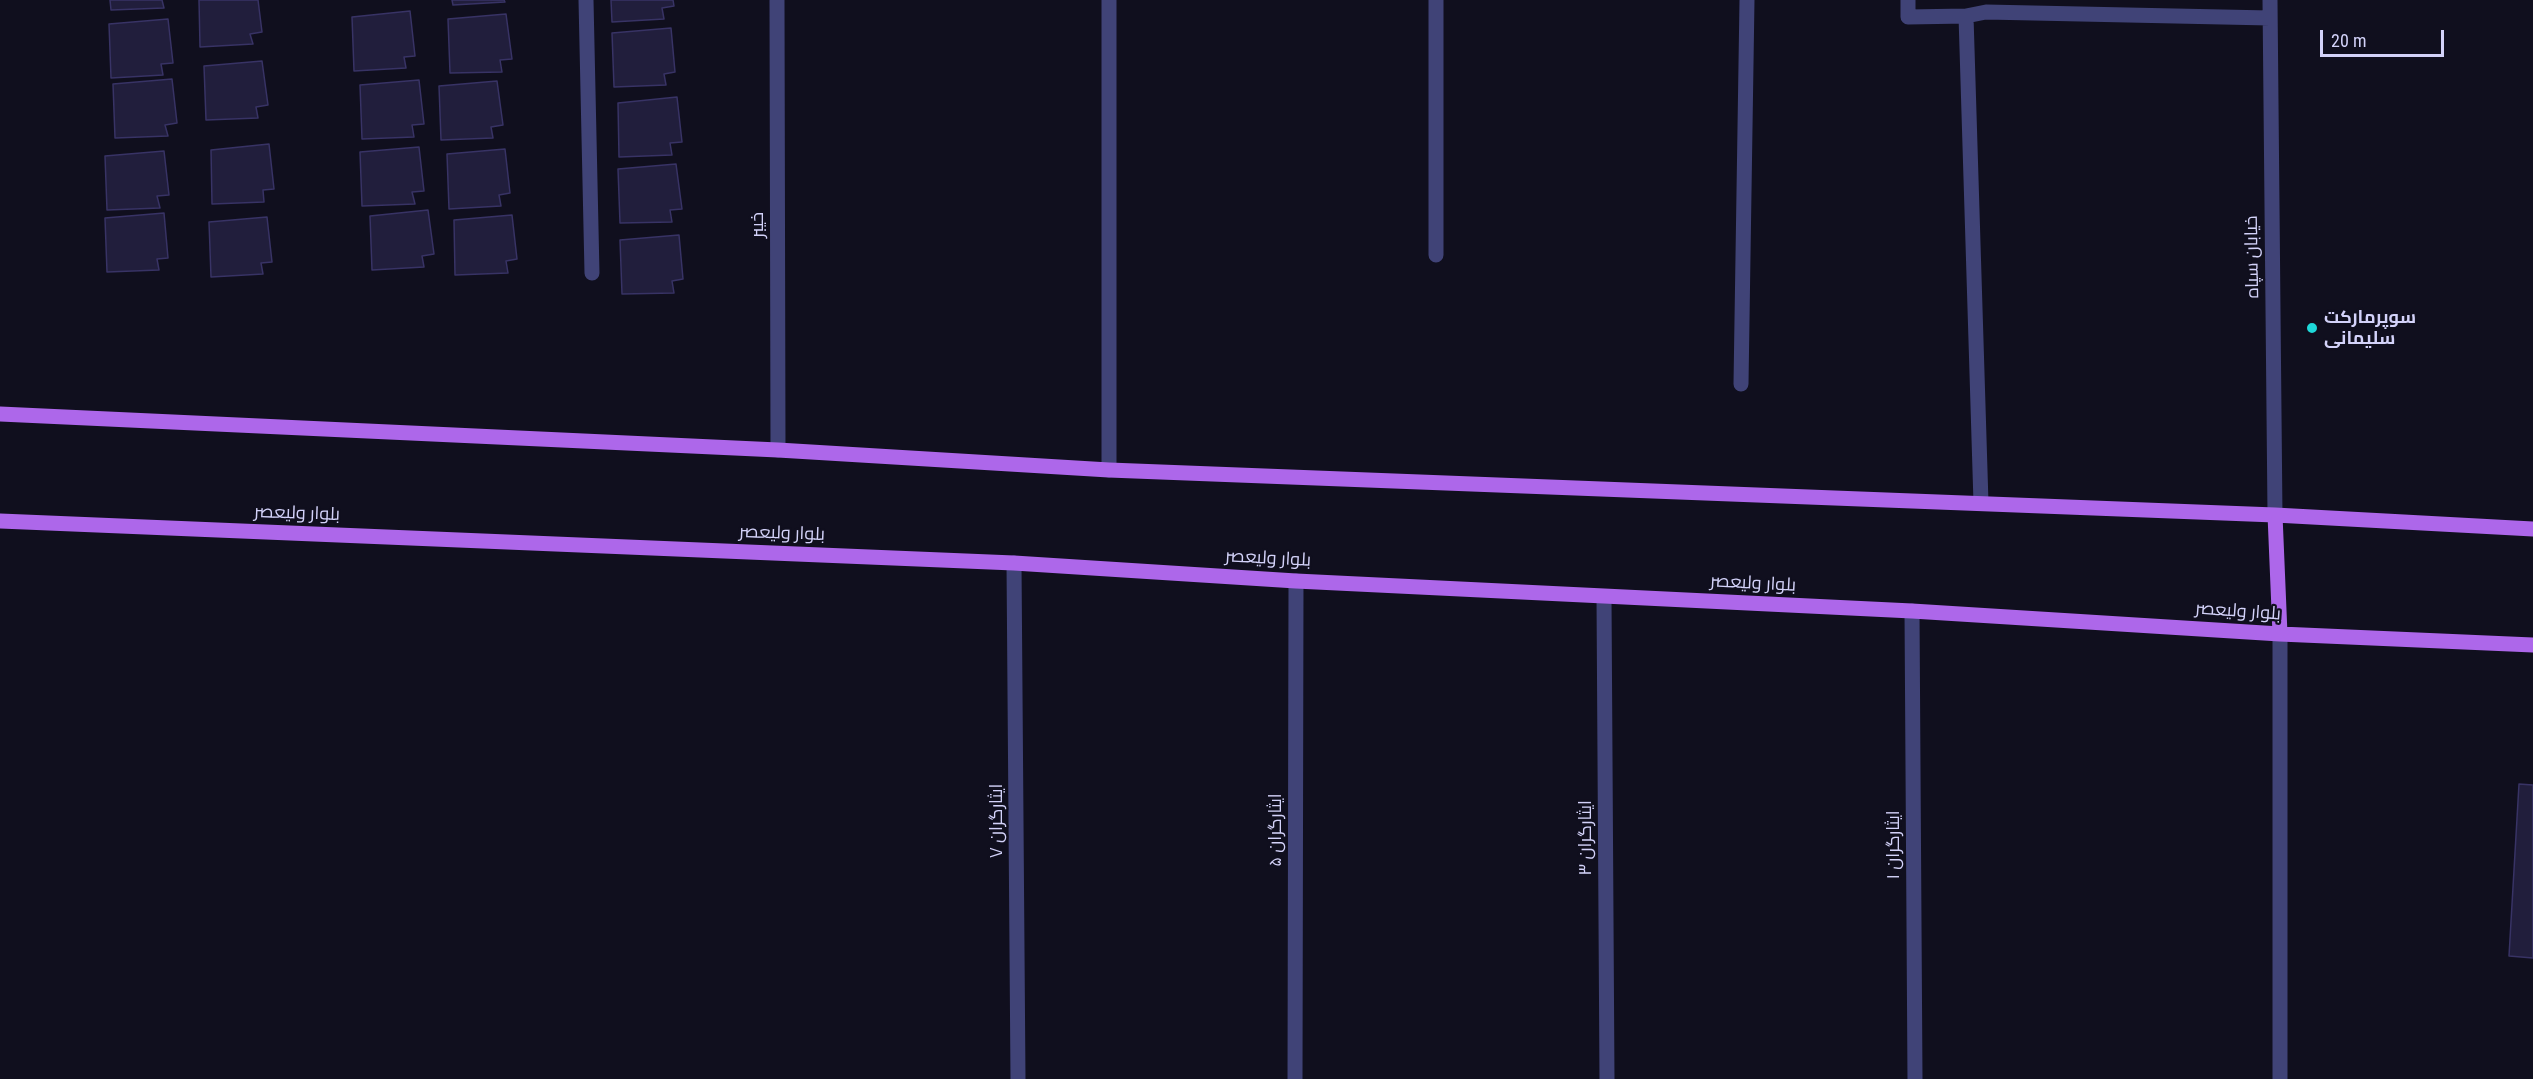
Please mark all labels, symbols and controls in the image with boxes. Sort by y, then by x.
scale bar [2323,18,2448,56]
text: 20 m [2331,30,2366,51]
street label: خیبر [747,212,769,238]
street label: خیابان سپاه [2241,215,2265,299]
place label: سوپرمارکت سلیمانی [2324,307,2416,350]
marker: سوپرمارکت سلیمانی [2305,321,2319,335]
street label: بلوار ولیعصر [254,502,340,526]
street label: بلوار ولیعصر [739,522,825,546]
street label: بلوار ولیعصر [1224,546,1312,572]
street label: بلوار ولیعصر [1709,571,1797,597]
street label: بلوار ولیعصر [2194,598,2282,626]
street label: ایثارگران ۷ [986,784,1008,858]
street label: ایثارگران ۵ [1265,793,1287,867]
street label: ایثارگران ۳ [1575,800,1597,876]
street label: ایثارگران ۱ [1883,810,1905,880]

